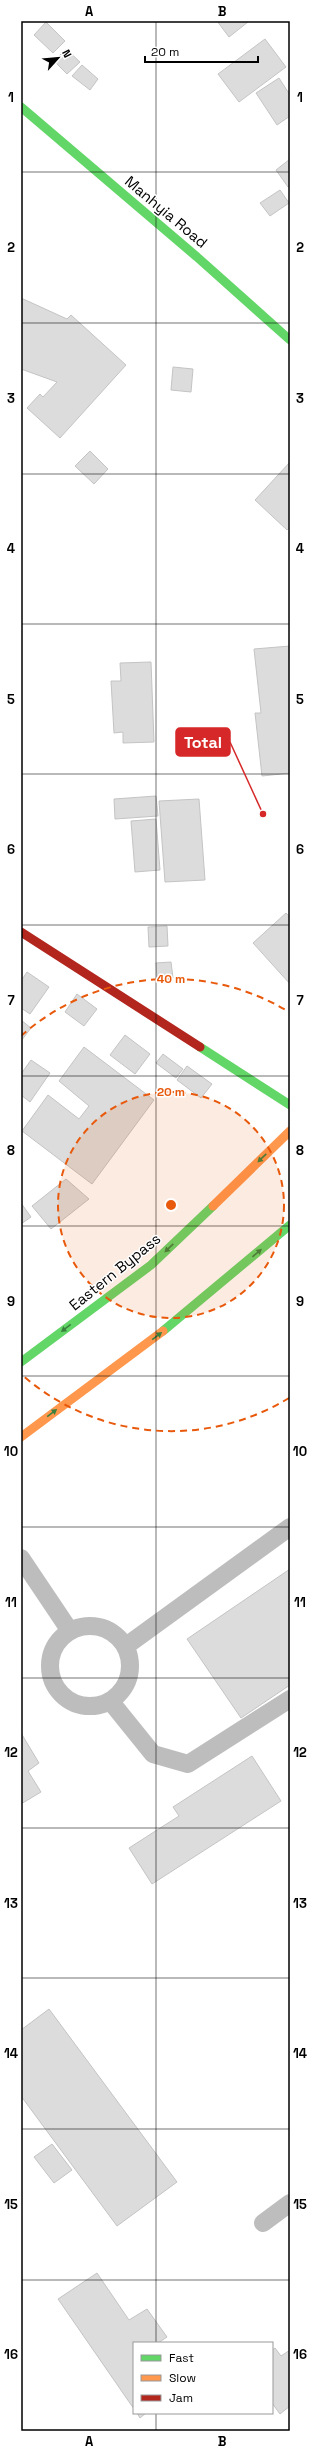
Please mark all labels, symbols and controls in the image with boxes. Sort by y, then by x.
text: A [85,3,94,20]
text: B [218,3,227,20]
north arrow [38,38,78,78]
scale bar [145,38,258,64]
text: 20 m [151,44,179,60]
text: N [59,47,75,60]
text: 1 [8,89,14,106]
text: 1 [297,89,303,106]
street label: Manhyia Road [121,172,212,252]
text: 2 [7,239,15,256]
text: 2 [296,239,304,256]
text: 3 [7,390,15,407]
text: 3 [296,390,304,407]
text: 4 [7,540,15,557]
text: 4 [296,540,304,557]
text: 5 [7,691,15,708]
text: 5 [296,691,304,708]
callout: Total [176,728,230,756]
text: Total [184,732,222,753]
text: 6 [7,841,15,858]
text: 6 [296,841,304,858]
text: 40 m [157,971,185,987]
text: 7 [7,992,15,1009]
text: 7 [296,992,304,1009]
text: 20 m [157,1084,185,1100]
text: 8 [7,1142,15,1159]
text: 8 [296,1142,304,1159]
one-way arrow [257,1153,267,1163]
centre of rings [164,1198,178,1212]
street label: Eastern Bypass [65,1229,164,1314]
one-way arrow [164,1243,174,1253]
one-way arrow [252,1249,262,1258]
text: 9 [7,1293,15,1310]
text: 9 [296,1293,304,1310]
one-way arrow [61,1324,72,1332]
one-way arrow [151,1331,162,1340]
one-way arrow [47,1409,58,1417]
text: 10 [4,1443,18,1460]
text: 10 [293,1443,307,1460]
text: 11 [5,1594,17,1611]
text: 11 [294,1594,306,1611]
text: 12 [4,1744,18,1761]
text: 12 [293,1744,307,1761]
text: 13 [4,1895,18,1912]
text: 13 [293,1895,307,1912]
text: 14 [4,2045,18,2062]
text: 14 [293,2045,307,2062]
text: 15 [4,2196,18,2213]
text: 15 [293,2196,307,2213]
legend [133,2342,273,2414]
text: 16 [4,2346,18,2363]
text: 16 [293,2346,307,2363]
text: Fast [169,2350,194,2366]
text: Slow [169,2370,196,2386]
text: Jam [169,2390,193,2406]
text: A [85,2433,94,2450]
text: B [218,2433,227,2450]

